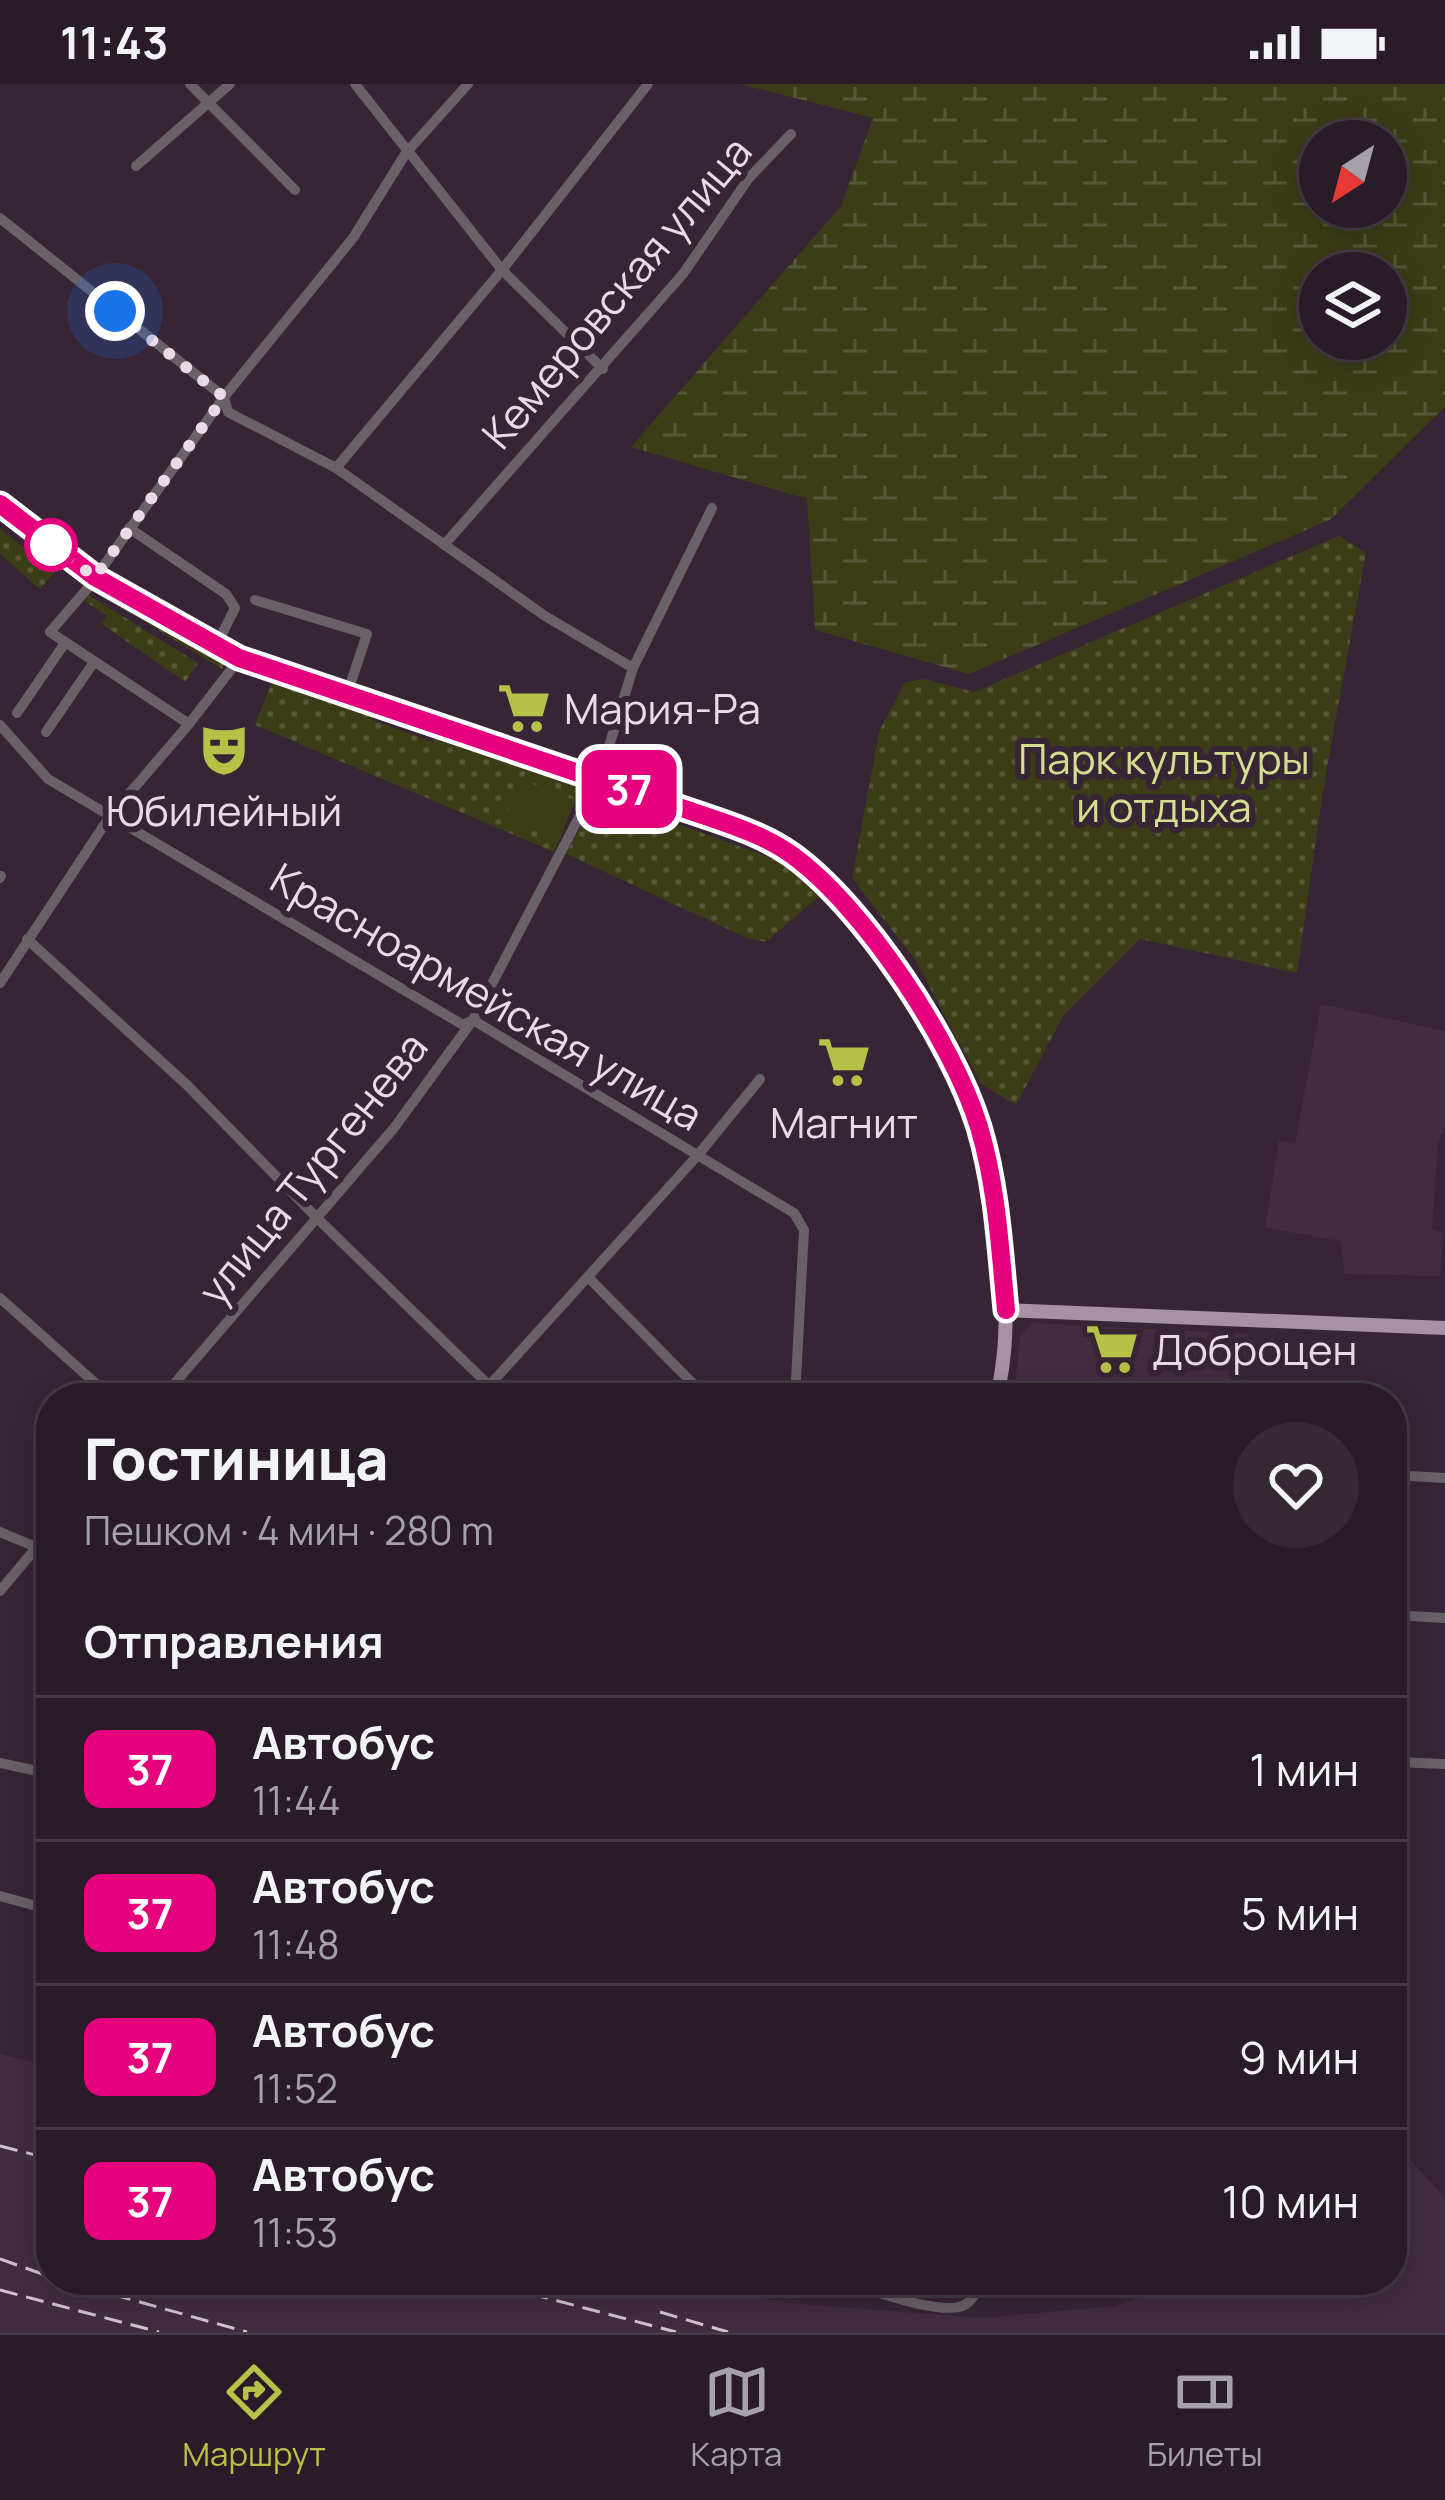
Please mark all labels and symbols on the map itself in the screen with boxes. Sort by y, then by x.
north arrow [1299,120,1407,228]
street label: Кемеровская улица [468,124,764,460]
your location [85,281,145,341]
unlabelled marker [26,520,76,570]
supermarket icon: Мария-Ра [495,679,553,737]
place label: Мария-Ра [564,679,761,737]
theatre icon: Юбилейный [195,721,253,779]
park label: Парк культуры и отдыха [1018,729,1310,835]
line badge: 37 [575,750,683,828]
place label: Юбилейный [106,781,342,839]
street label: Красноармейская улица [261,849,713,1143]
street label: улица Тургенева [184,1019,440,1317]
supermarket icon: Магнит [815,1033,873,1091]
place label: Магнит [770,1093,918,1151]
supermarket icon: Доброцен [1083,1320,1141,1378]
place label: Доброцен [1152,1320,1357,1378]

